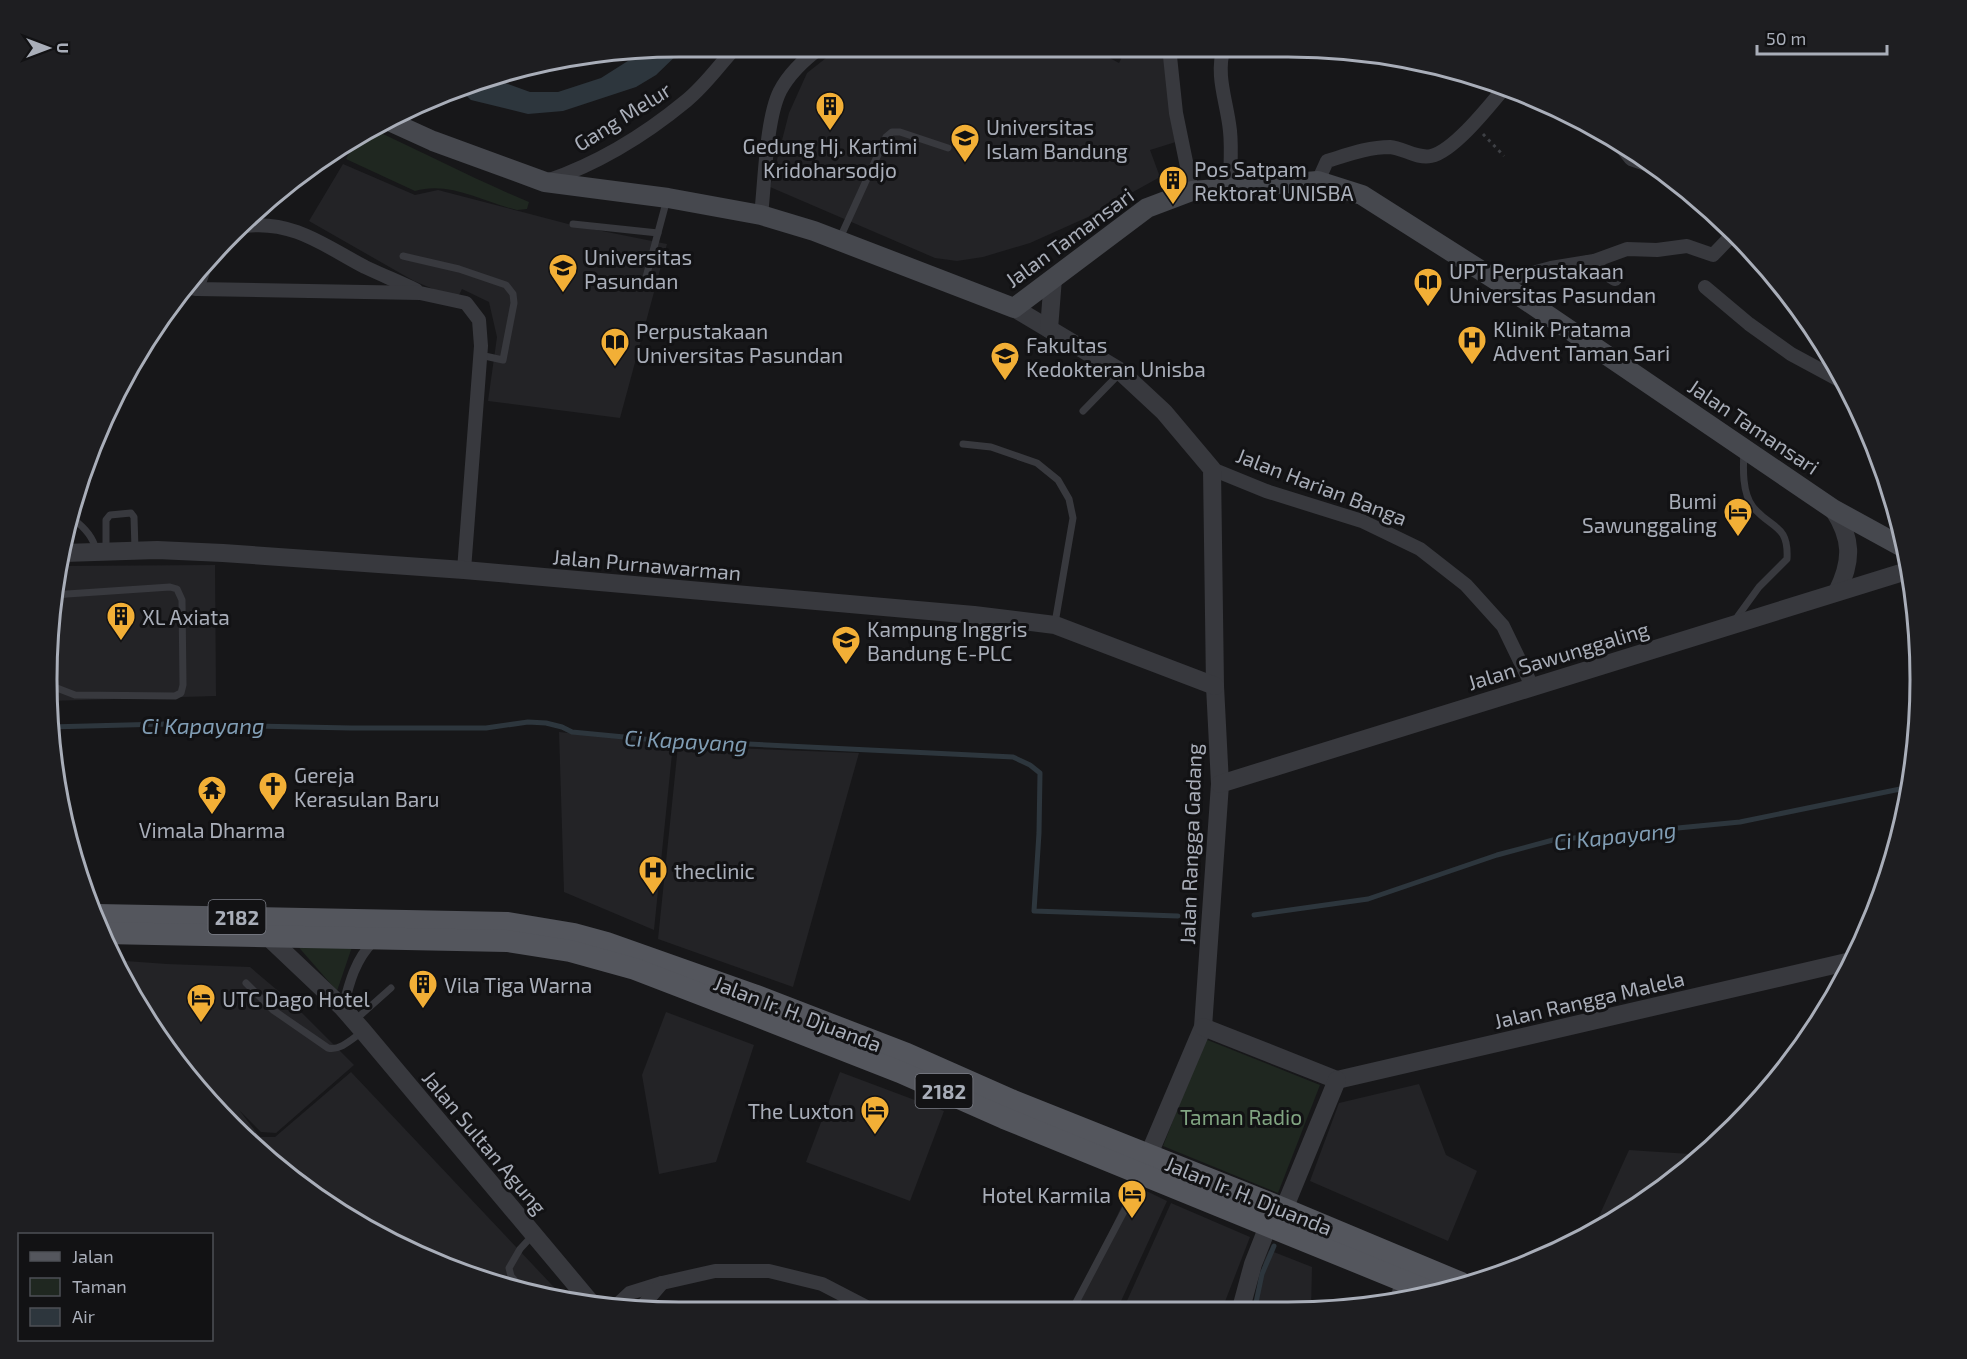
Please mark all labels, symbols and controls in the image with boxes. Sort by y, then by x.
north arrow [18,18,78,78]
scale bar [1757,18,1888,56]
text: 50 m [1766,27,1806,49]
text: U [54,43,73,53]
street label: Gang Melur [569,76,676,156]
building icon: Gedung Hj. Kartimi Kridoharsodjo [814,90,846,132]
place label: Universitas Islam Bandung [986,114,1128,163]
school or university icon: Universitas Islam Bandung [949,122,981,164]
place label: Gedung Hj. Kartimi Kridoharsodjo [742,133,918,183]
place label: Pos Satpam Rektorat UNISBA [1194,156,1354,205]
building icon: Pos Satpam Rektorat UNISBA [1157,164,1189,206]
street label: Jalan Tamansari [1000,182,1138,292]
place label: Universitas Pasundan [584,244,692,293]
school or university icon: Universitas Pasundan [547,252,579,294]
place label: UPT Perpustakaan Universitas Pasundan [1449,258,1656,307]
library icon: UPT Perpustakaan Universitas Pasundan [1412,266,1444,308]
place label: Klinik Pratama Advent Taman Sari [1493,316,1670,365]
place label: Perpustakaan Universitas Pasundan [636,318,843,367]
hospital icon: Klinik Pratama Advent Taman Sari [1456,324,1488,366]
library icon: Perpustakaan Universitas Pasundan [599,326,631,368]
place label: Fakultas Kedokteran Unisba [1026,332,1206,381]
school or university icon: Fakultas Kedokteran Unisba [989,340,1021,382]
street label: Jalan Tamansari [1684,373,1824,479]
street label: Jalan Harian Banga [1233,442,1411,530]
place label: Bumi Sawunggaling [1582,488,1717,537]
hotel icon: Bumi Sawunggaling [1722,496,1754,538]
street label: Jalan Purnawarman [552,543,742,585]
building icon: XL Axiata [105,600,137,642]
place label: XL Axiata [142,604,230,629]
street label: Jalan Sawunggaling [1464,615,1652,694]
place label: Kampung Inggris Bandung E-PLC [867,616,1028,665]
school or university icon: Kampung Inggris Bandung E-PLC [830,624,862,666]
water label: Ci Kapayang [141,712,265,739]
water label: Ci Kapayang [624,724,748,757]
street label: Jalan Rangga Gadang [1174,742,1206,945]
place label: Gereja Kerasulan Baru [294,762,440,811]
church icon: Gereja Kerasulan Baru [257,770,289,812]
temple icon: Vimala Dharma [196,774,228,816]
water label: Ci Kapayang [1552,816,1678,855]
place label: Vimala Dharma [139,817,285,842]
hospital icon: theclinic [637,854,669,896]
place label: theclinic [674,858,755,883]
road number: 2182 [208,900,266,934]
street label: Jalan Rangga Malela [1491,965,1687,1033]
building icon: Vila Tiga Warna [407,968,439,1010]
street label: Jalan Ir. H. Djuanda [710,970,885,1057]
place label: Vila Tiga Warna [444,972,592,997]
hotel icon: UTC Dago Hotel [185,982,217,1024]
place label: UTC Dago Hotel [222,986,370,1011]
street label: Jalan Sultan Agung [418,1065,553,1219]
road number: 2182 [916,1074,972,1108]
hotel icon: The Luxton [859,1094,891,1136]
place label: The Luxton [748,1098,854,1123]
park label: Taman Radio [1180,1104,1302,1129]
street label: Jalan Ir. H. Djuanda [1162,1150,1336,1241]
hotel icon: Hotel Karmila [1116,1178,1148,1220]
place label: Hotel Karmila [982,1182,1111,1207]
legend [18,1233,213,1341]
text: Jalan [72,1245,114,1267]
text: Taman [72,1275,127,1297]
text: Air [72,1305,95,1327]

